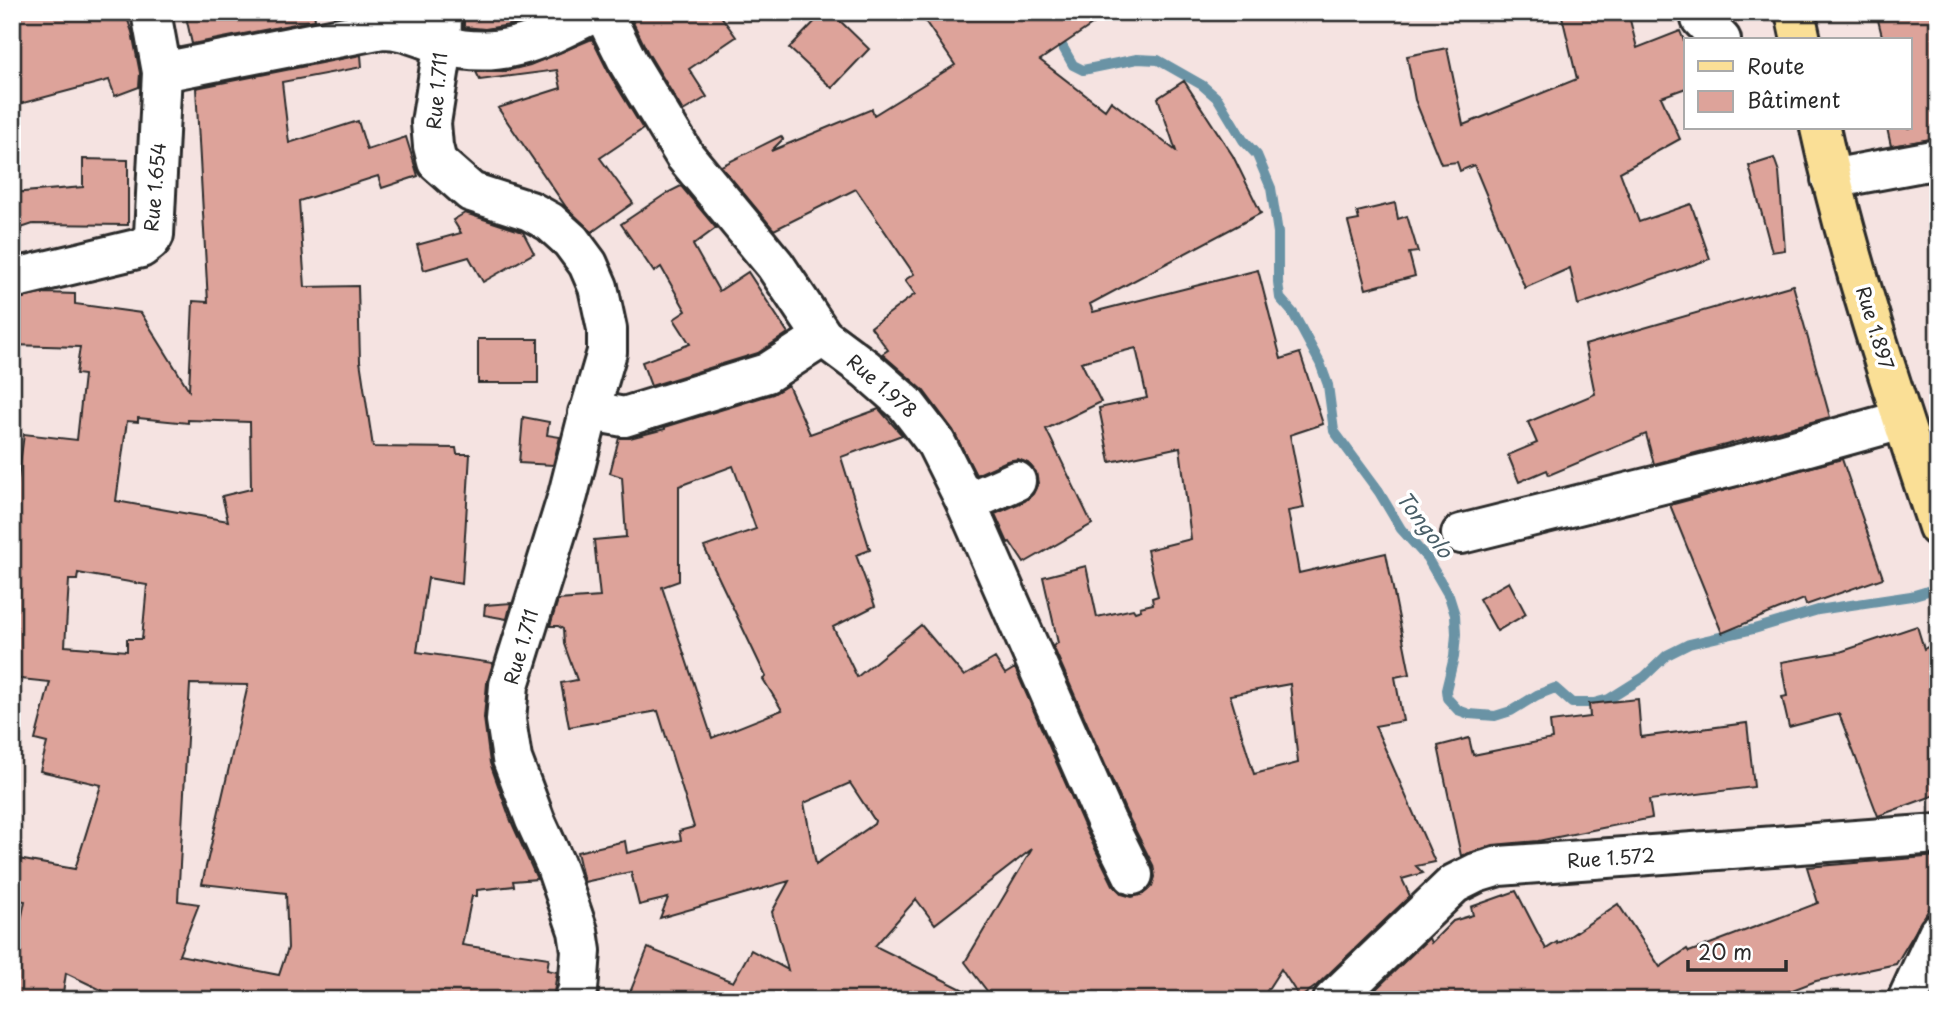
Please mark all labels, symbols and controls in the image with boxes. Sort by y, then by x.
legend [1684,38,1912,130]
text: Route [1747,49,1805,81]
street label: Rue 1.711 [419,51,453,131]
text: Bâtiment [1747,83,1840,115]
street label: Rue 1.654 [136,141,172,233]
street label: Rue 1.897 [1850,282,1902,373]
street label: Rue 1.978 [841,347,924,424]
water label: Tongolo [1390,484,1462,565]
street label: Rue 1.711 [496,606,544,688]
street label: Rue 1.572 [1566,840,1656,874]
scale bar [1688,928,1786,972]
text: 20 m [1698,935,1752,967]

